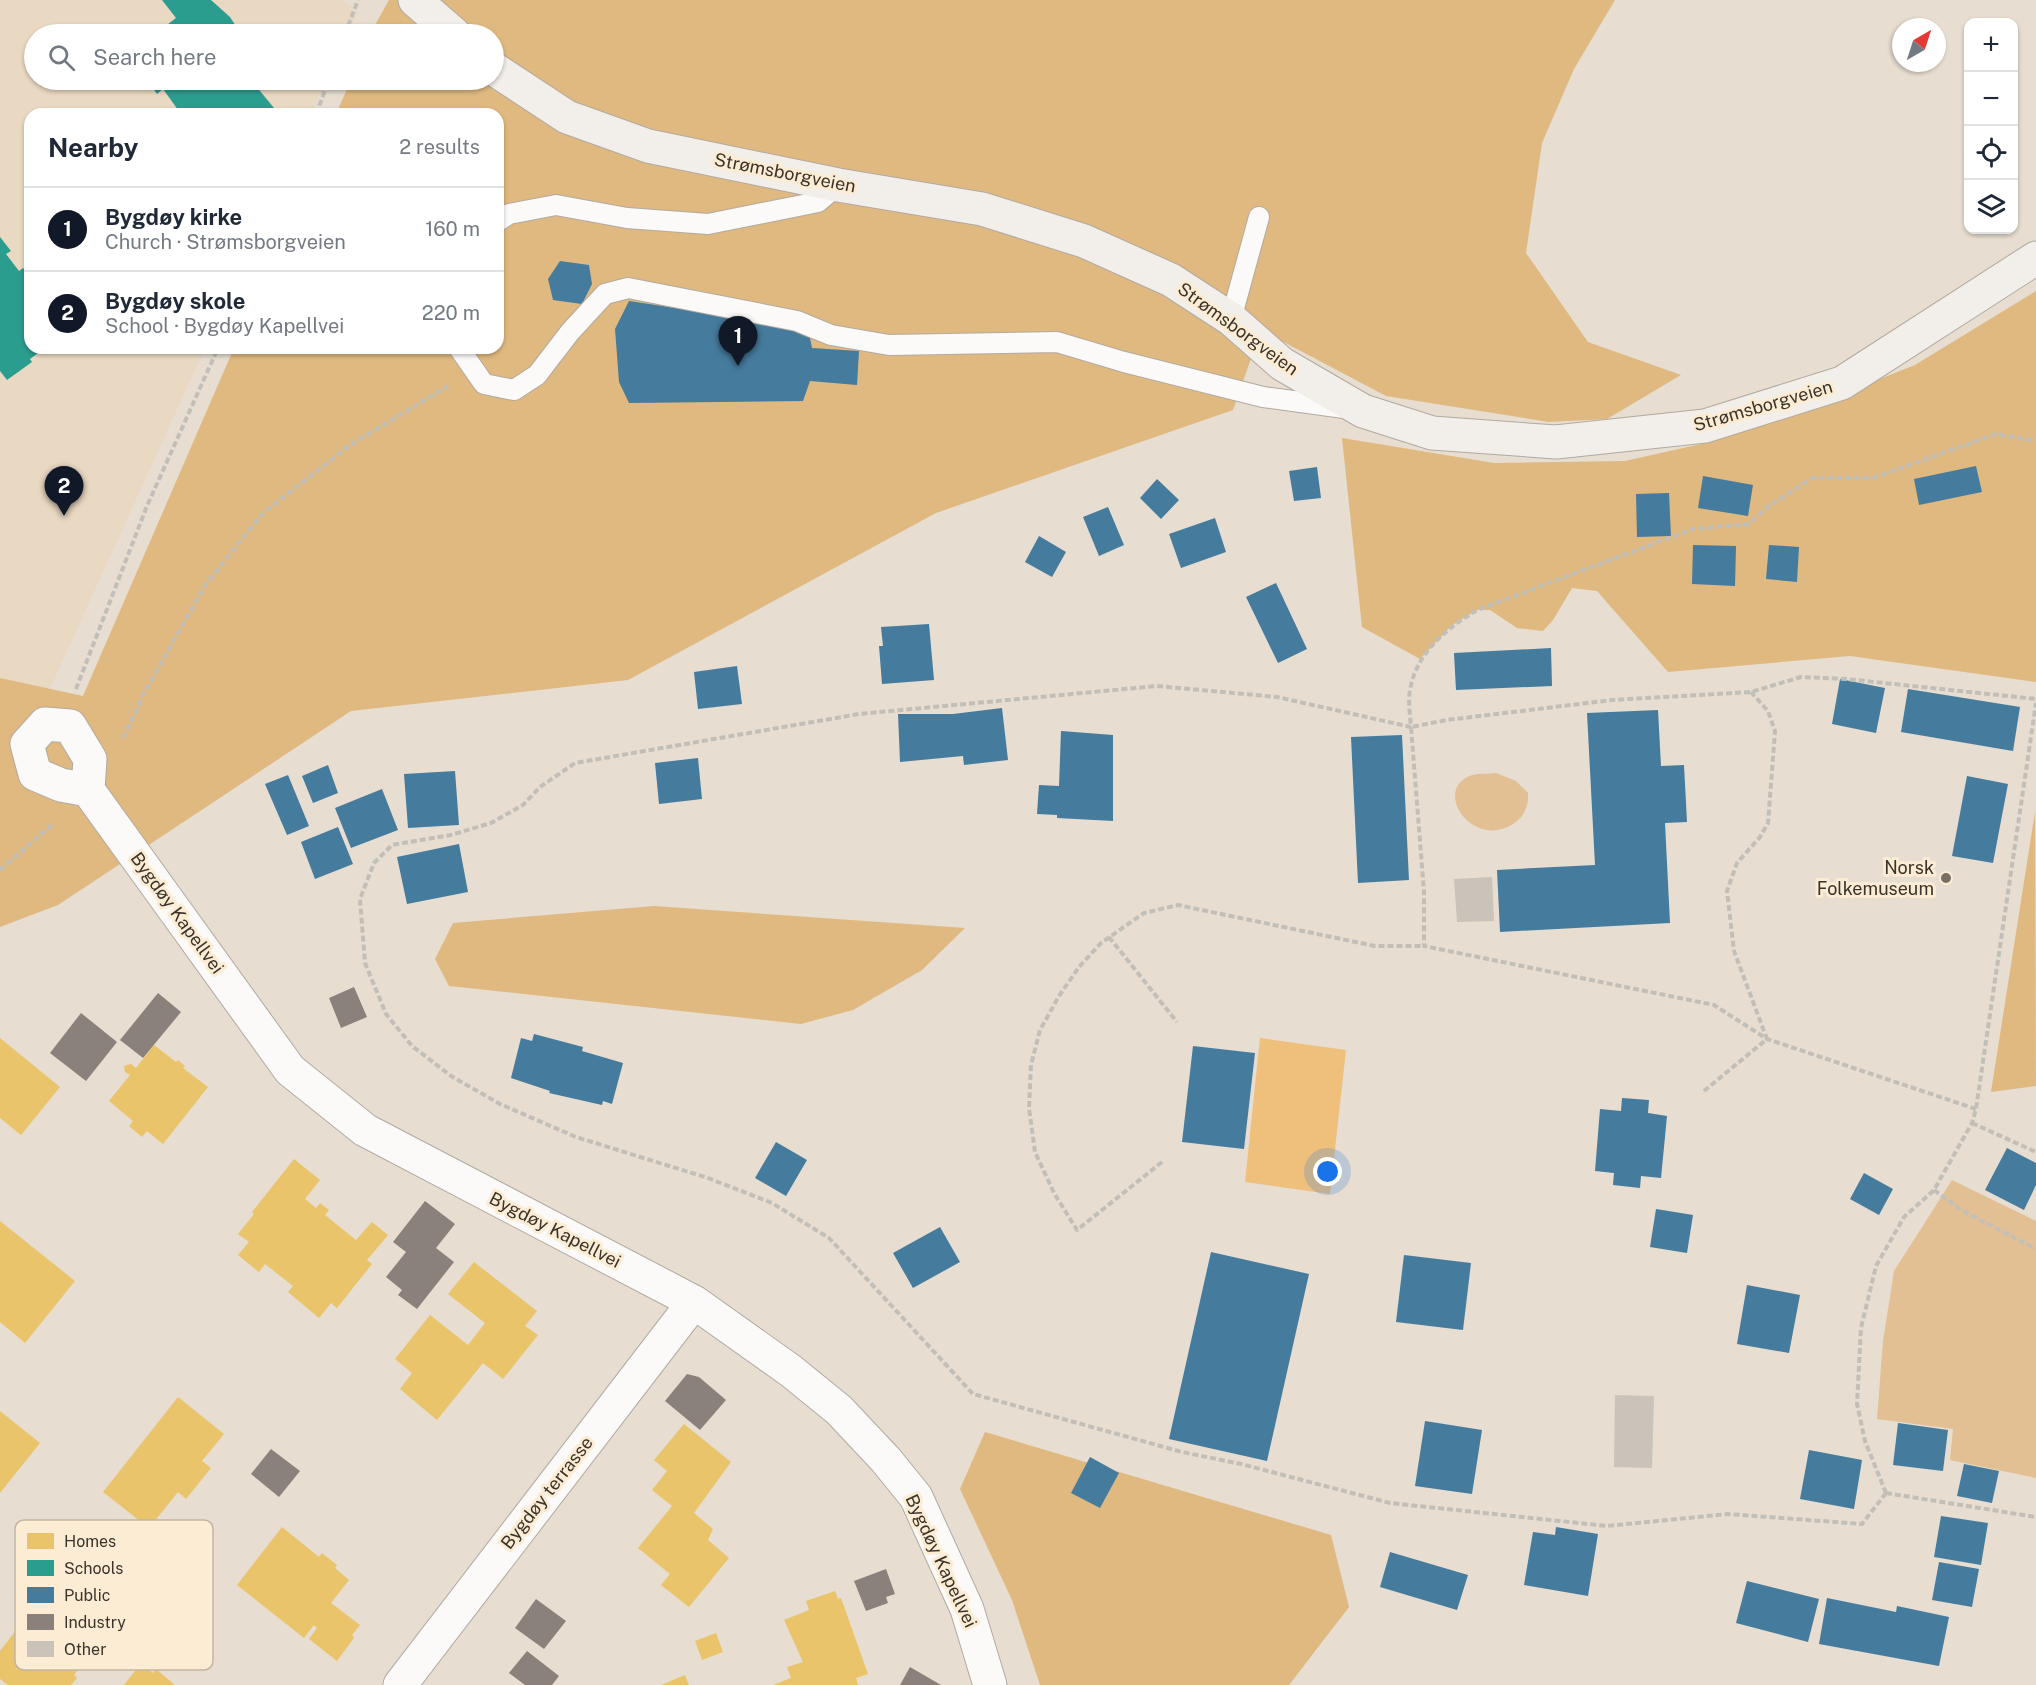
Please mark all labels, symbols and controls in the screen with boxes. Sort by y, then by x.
north arrow [1892,18,1946,72]
map controls [1964,18,2018,234]
button: + [1964,18,2018,72]
search box [24,24,504,90]
icon: search [45,41,78,74]
text: Search here [93,44,217,70]
button: − [1964,72,2018,126]
button: locate [1964,126,2018,180]
text: Nearby [48,132,138,163]
text: 2 results [399,135,480,159]
street label: Strømsborgveien [713,148,858,197]
button: layers [1964,180,2018,234]
text: Bygdøy kirke [105,204,242,230]
text: 1 [63,217,72,241]
text: 160 m [425,217,480,241]
text: Church · Strømsborgveien [105,230,346,254]
street label: Strømsborgveien [1174,278,1303,379]
text: Bygdøy skole [105,288,245,314]
text: 2 [61,301,74,325]
text: 220 m [422,301,480,325]
text: School · Bygdøy Kapellvei [105,314,344,338]
pin: 1 [718,316,758,366]
street label: Strømsborgveien [1691,376,1835,435]
pin: 2 [44,466,84,516]
street label: Bygdøy Kapellvei [126,848,228,977]
place label: Norsk Folkemuseum [1817,857,1934,899]
marker: Norsk Folkemuseum [1939,871,1953,885]
your location [1313,1157,1342,1186]
street label: Bygdøy Kapellvei [486,1187,624,1272]
street label: Bygdøy terrasse [496,1432,597,1553]
street label: Bygdøy Kapellvei [901,1491,982,1631]
legend [15,1520,213,1670]
text: Homes [64,1532,116,1551]
text: Schools [64,1559,123,1578]
text: Public [64,1586,111,1605]
text: Industry [64,1613,126,1632]
text: Other [64,1640,106,1659]

